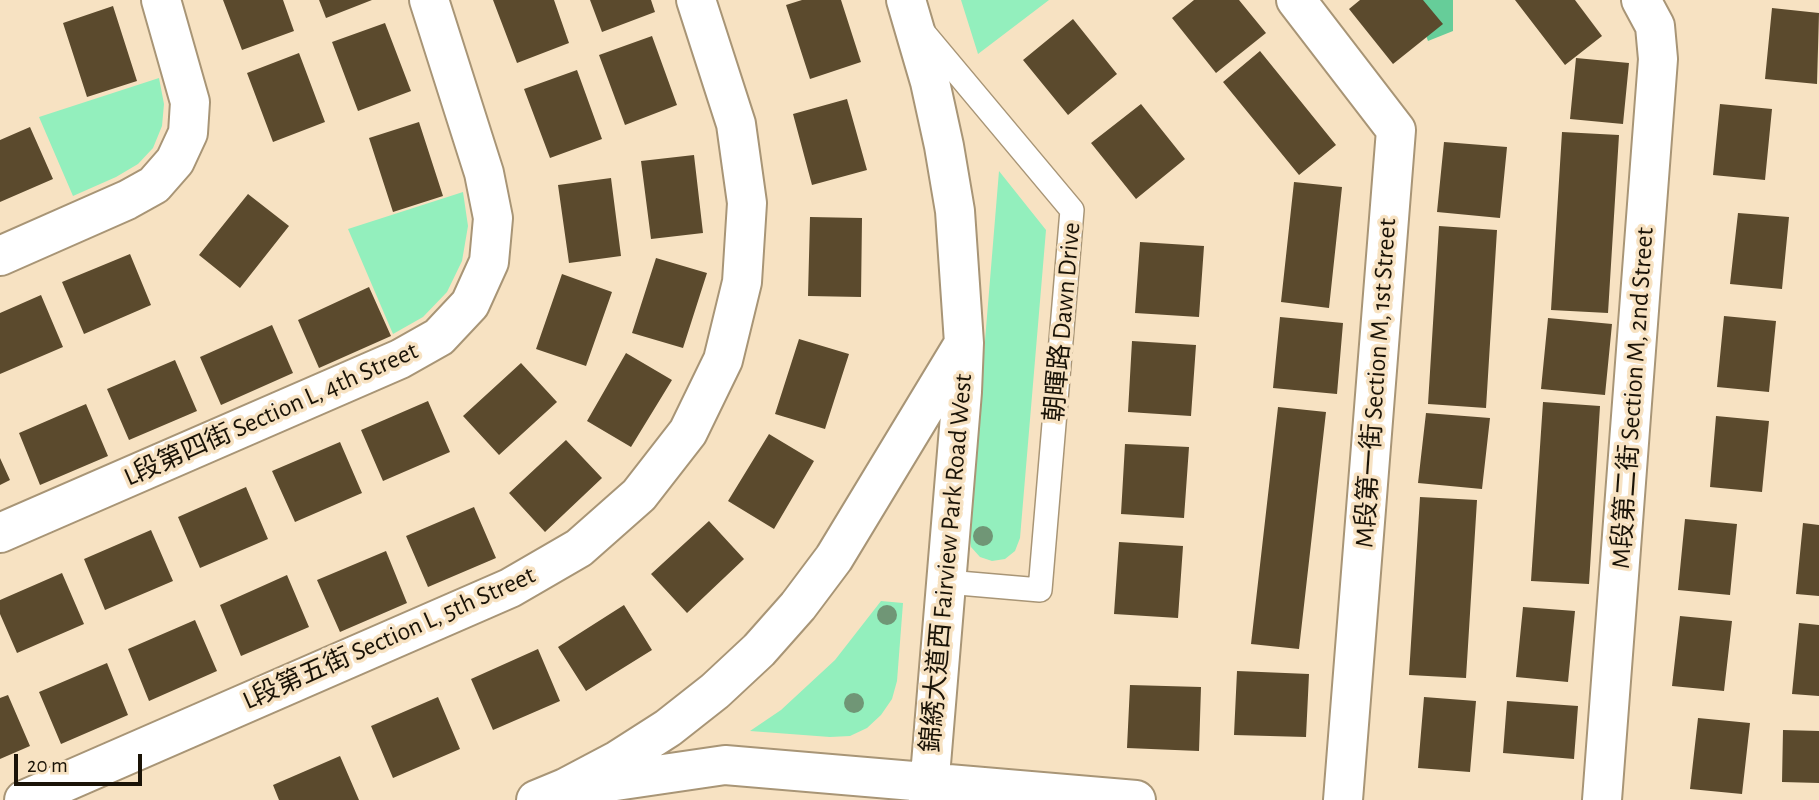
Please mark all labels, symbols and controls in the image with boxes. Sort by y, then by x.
street label: M段第一街 Section M, 1st Street [1349,217,1403,549]
street label: 朝暉路 Dawn Drive [1039,221,1087,423]
street label: M段第二街 Section M, 2nd Street [1605,226,1661,570]
street label: L段第四街 Section L, 4th Street [119,335,423,493]
street label: 錦綉大道西 Fairview Park Road West [915,372,979,754]
street label: L段第五街 Section L, 5th Street [238,559,540,717]
scale bar [18,740,145,784]
text: 20 m [27,755,68,776]

